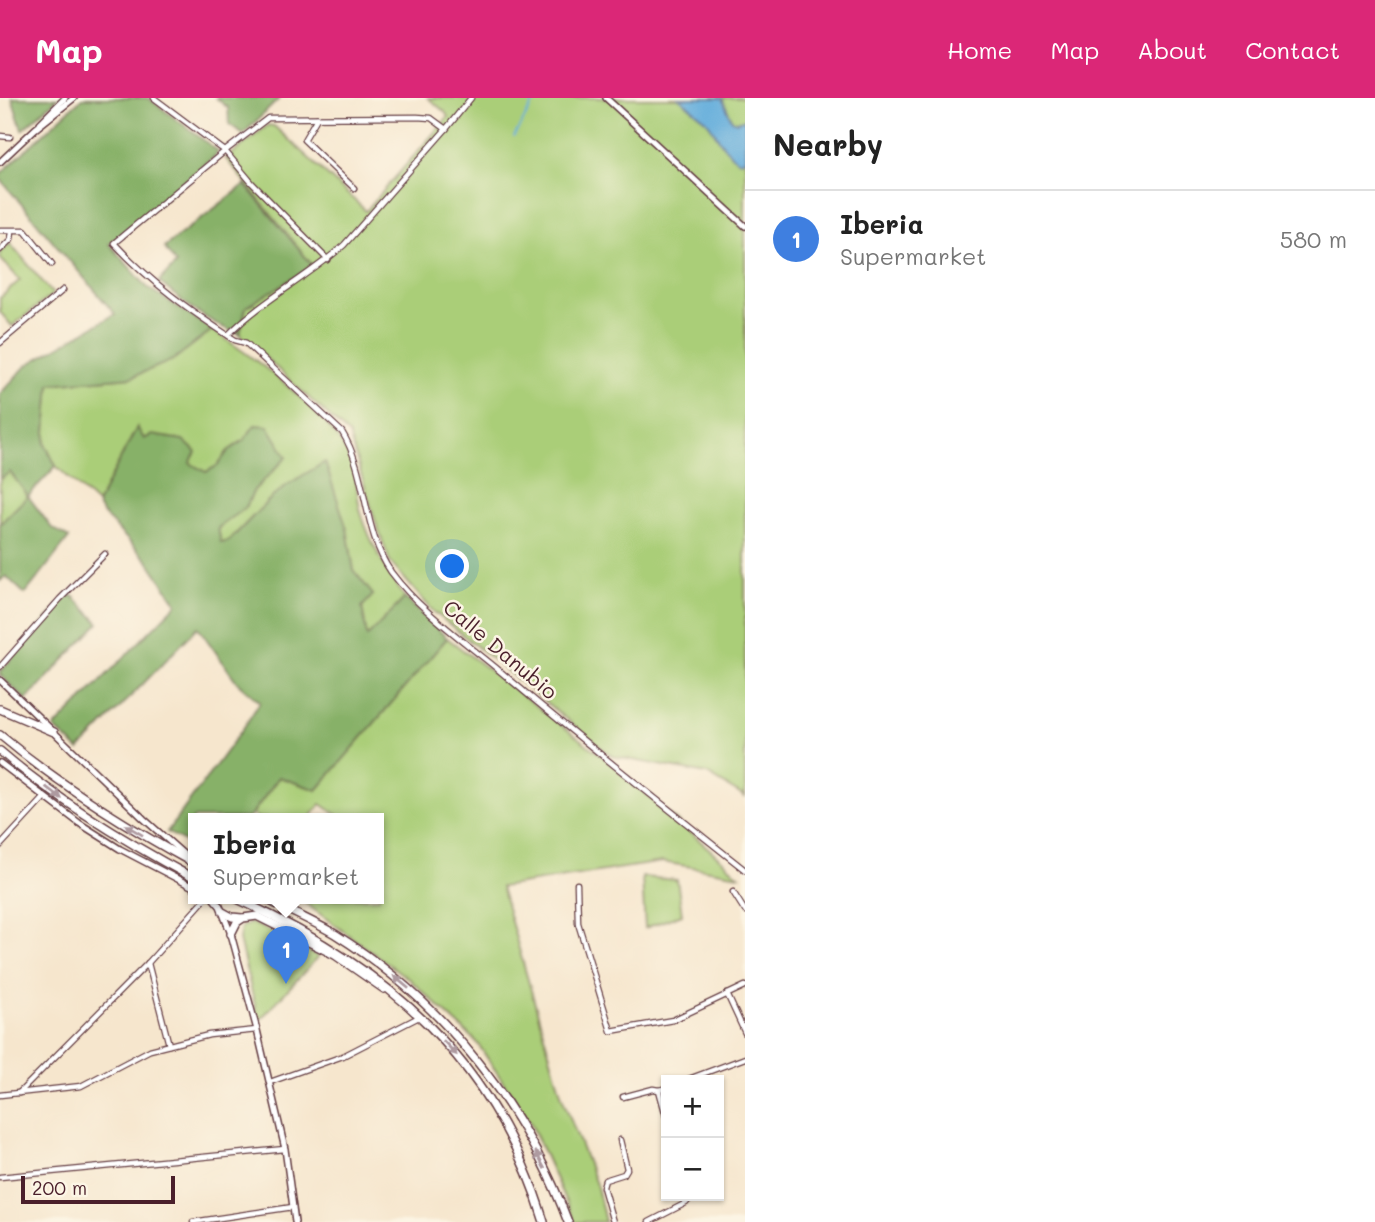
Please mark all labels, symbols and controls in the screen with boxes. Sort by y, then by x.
text: Map [35,28,103,71]
text: Home [947,34,1012,65]
text: Map [1050,34,1099,65]
text: About [1137,34,1207,65]
text: Contact [1245,34,1340,65]
text: Nearby [773,124,883,164]
text: Iberia [840,207,924,241]
text: 1 [791,224,801,254]
text: 580 m [1280,224,1347,254]
text: Supermarket [840,241,986,271]
your location [435,549,469,583]
street label: Calle Danubio [438,593,564,705]
one-way arrow [45,785,63,800]
popup [188,813,384,904]
one-way arrow [124,824,143,836]
text: Iberia [213,827,296,861]
text: Supermarket [213,861,359,891]
pin: 1 [263,926,309,984]
one-way arrow [392,975,409,990]
one-way arrow [442,1039,458,1057]
map controls [661,1075,724,1201]
button: + [661,1075,724,1138]
button: − [661,1138,724,1201]
one-way arrow [535,1150,546,1170]
scale bar [21,1173,175,1205]
text: 200 m [32,1175,87,1200]

